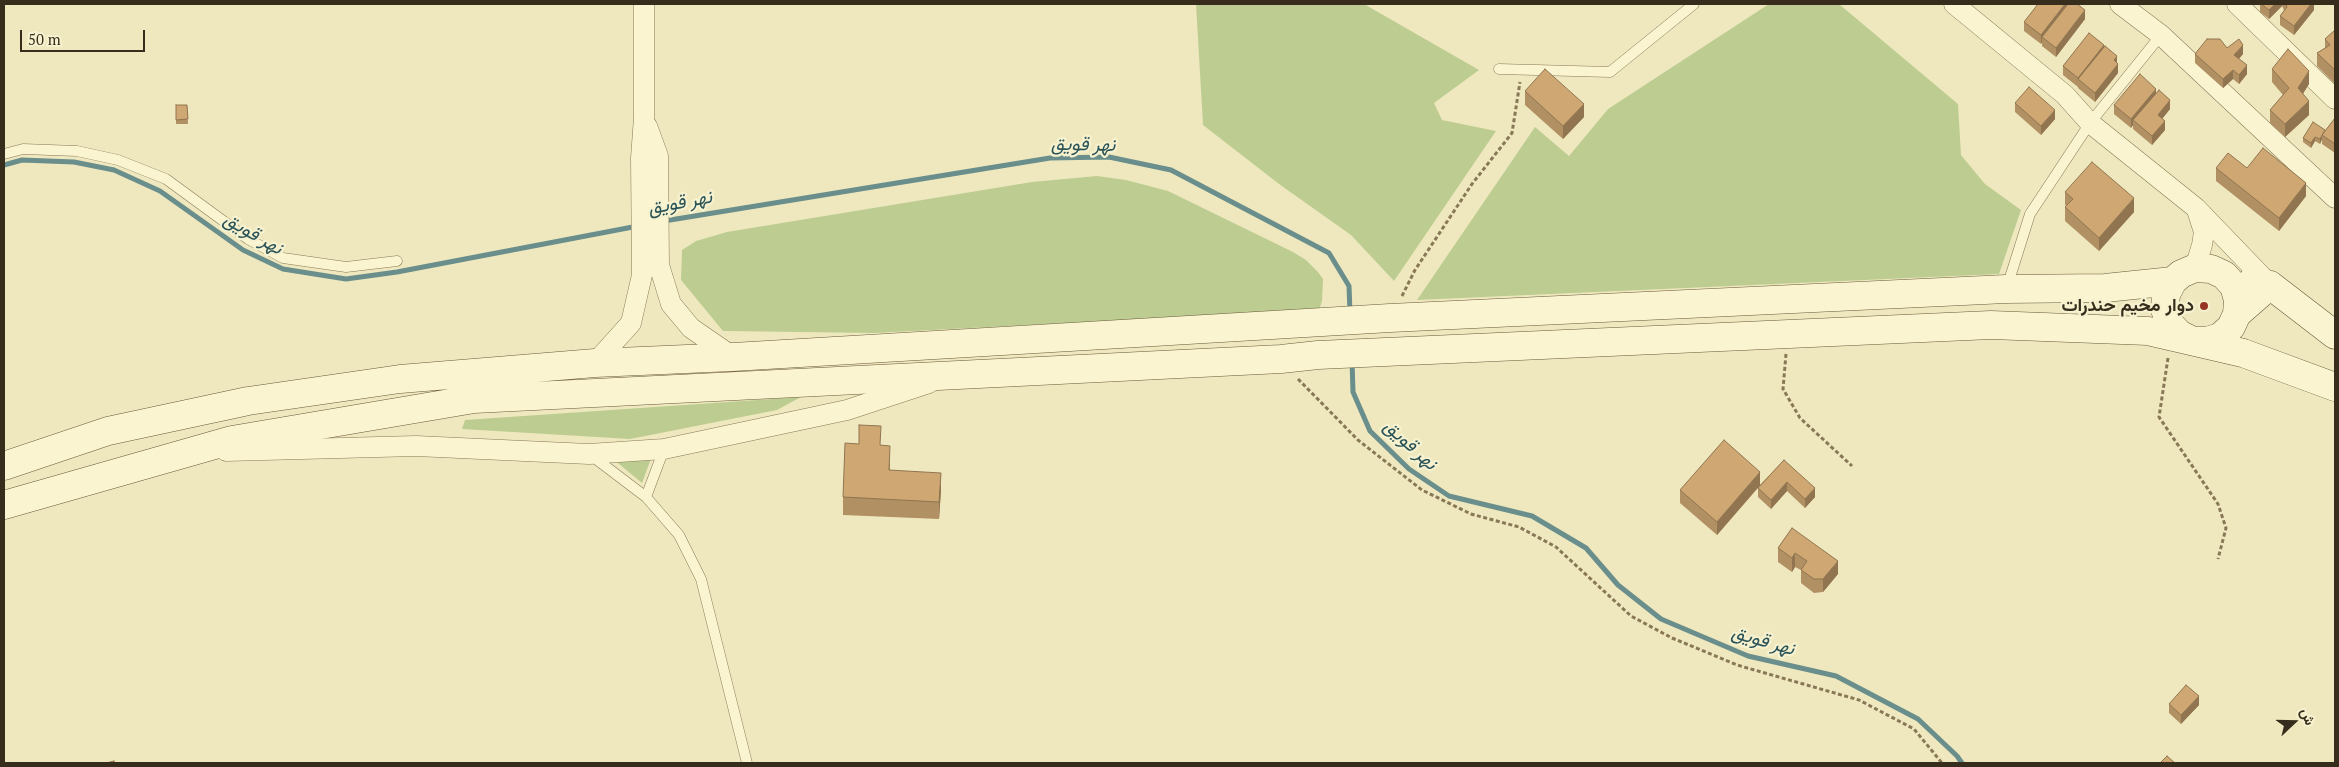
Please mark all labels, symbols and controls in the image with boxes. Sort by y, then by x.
scale bar [22,20,148,52]
text: 50 m [28,29,61,49]
water label: نهر قويق [1051,133,1115,157]
water label: نهر قويق [646,186,714,220]
water label: نهر قويق [219,208,287,260]
place label: دوار مخيم حندرات [2062,295,2194,317]
marker: دوار مخيم حندرات [2198,300,2210,312]
water label: نهر قويق [1378,415,1442,475]
water label: نهر قويق [1729,621,1797,661]
north arrow [2269,697,2319,747]
text: ش [2297,705,2320,728]

